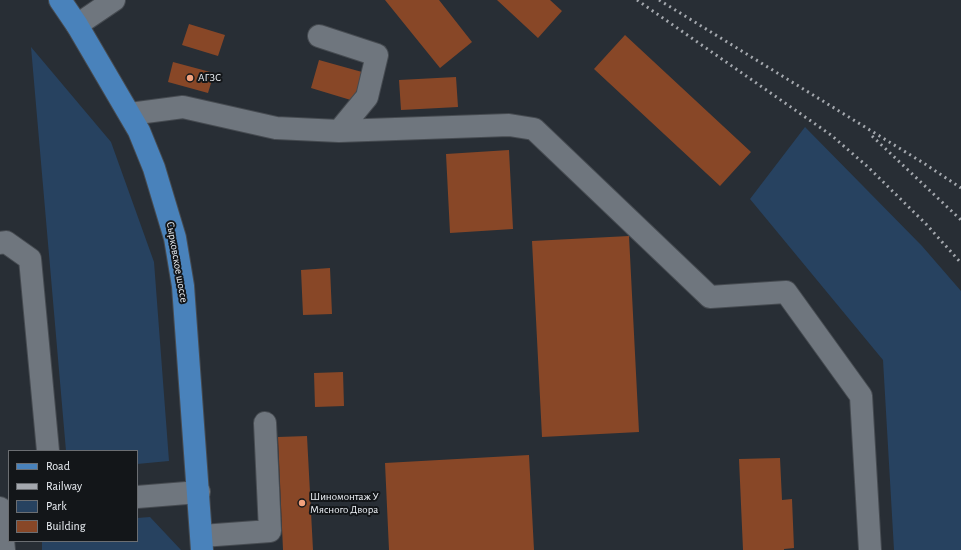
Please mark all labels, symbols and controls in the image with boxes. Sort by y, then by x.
place label: АГЗС [198,71,221,85]
marker: АГЗС [185,73,195,83]
street label: Сырковское шоссе [163,221,191,303]
legend [8,450,138,542]
text: Road [46,460,70,472]
text: Railway [46,480,82,492]
place label: Шиномонтаж У Мясного Двора [310,490,379,516]
marker: Шиномонтаж У Мясного Двора [297,498,307,508]
text: Park [46,500,67,512]
text: Building [46,520,86,532]

